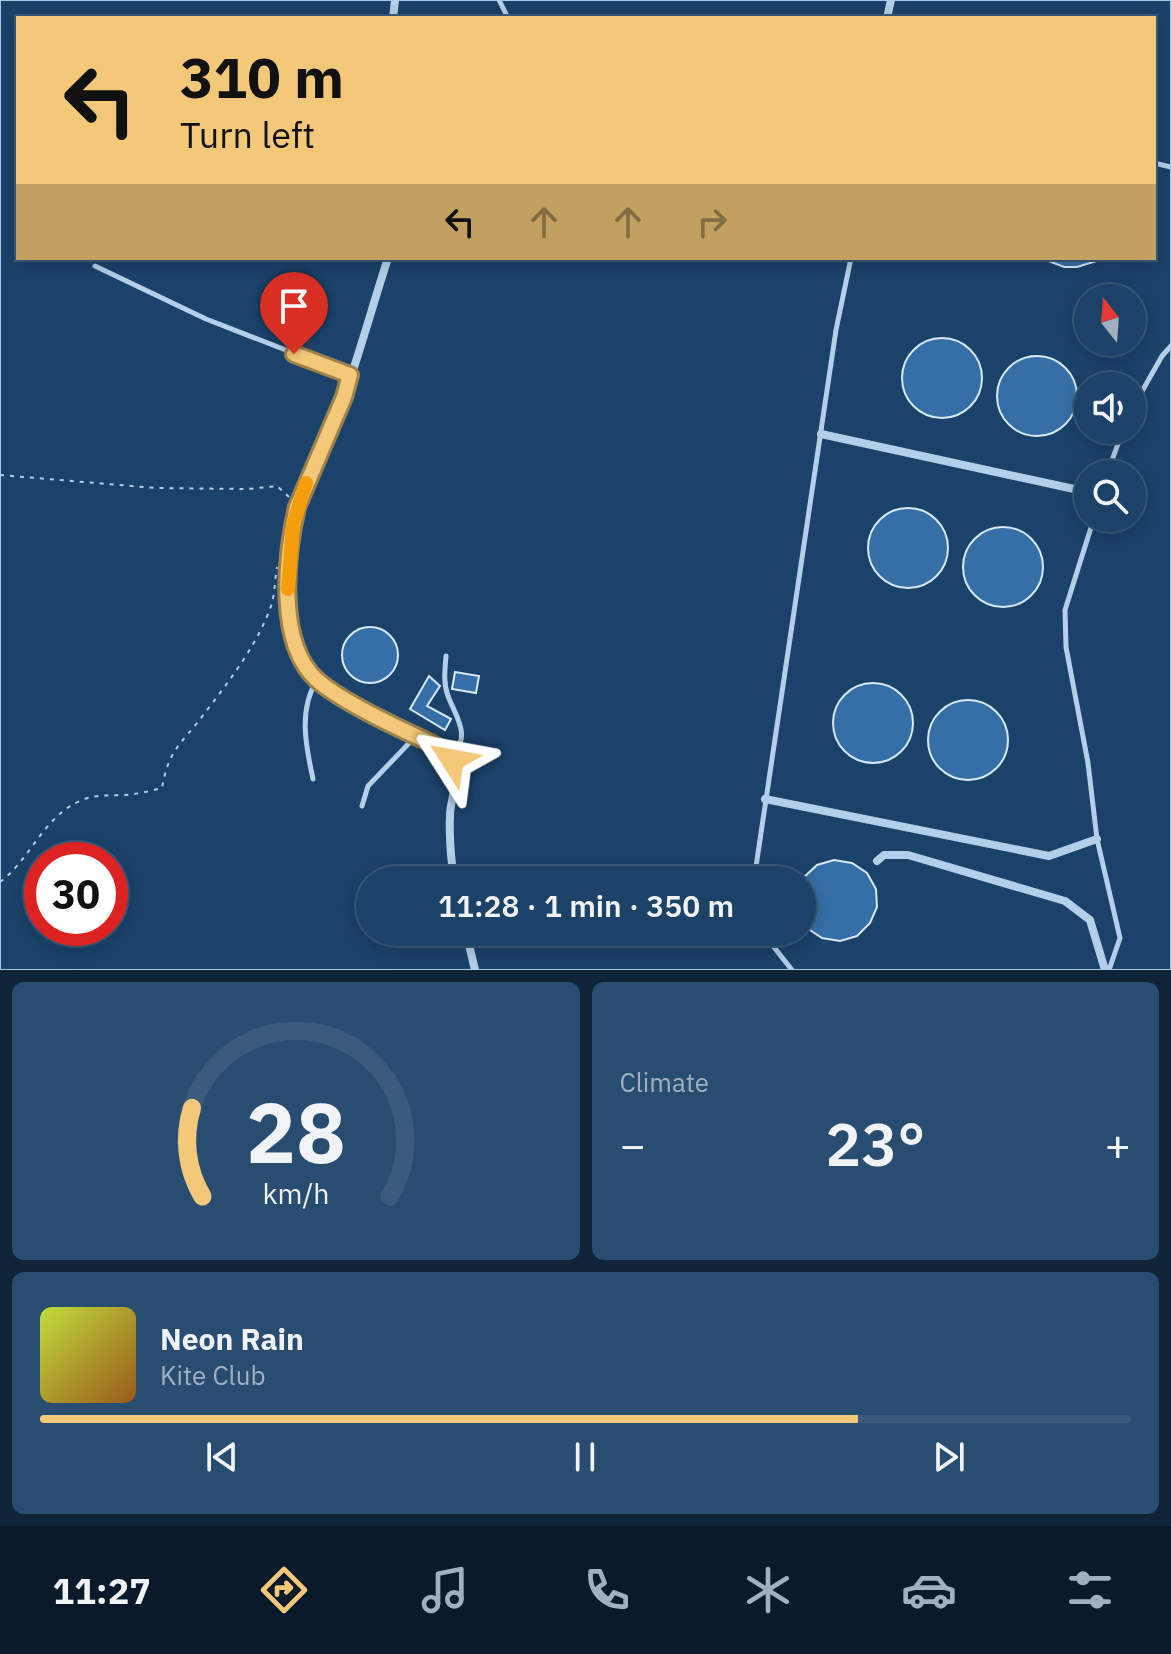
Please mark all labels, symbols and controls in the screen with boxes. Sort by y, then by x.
text: 310 m [180,41,344,113]
icon: left [48,48,152,152]
text: Turn left [180,111,315,158]
icon: left [438,200,482,244]
icon: ahead [522,200,566,244]
icon: ahead [606,200,650,244]
icon: right [690,200,734,244]
pin [260,272,328,354]
icon: arrive [272,284,316,328]
north arrow [1074,284,1146,356]
map controls [1074,284,1146,532]
button: sound [1074,372,1146,444]
button: search [1074,460,1146,532]
position arrow [410,718,494,802]
speed limit sign: 30 [24,842,128,946]
text: 11:28 · 1 min · 350 m [438,886,734,925]
text: Climate [620,1065,709,1099]
text: 28 [246,1078,346,1186]
text: 23° [825,1104,925,1183]
text: − [620,1116,646,1173]
text: + [1105,1116,1131,1173]
text: km/h [262,1175,329,1212]
text: Neon Rain [160,1319,304,1358]
text: Kite Club [160,1358,265,1392]
icon: previous [200,1435,244,1479]
icon: pause [563,1435,607,1479]
icon: next [927,1435,971,1479]
icon: directions [256,1562,312,1618]
icon: music [417,1562,473,1618]
icon: phone [579,1562,635,1618]
icon: climate [740,1562,796,1618]
icon: car [901,1562,957,1618]
icon: filters [1062,1562,1118,1618]
text: 11:27 [53,1567,151,1614]

